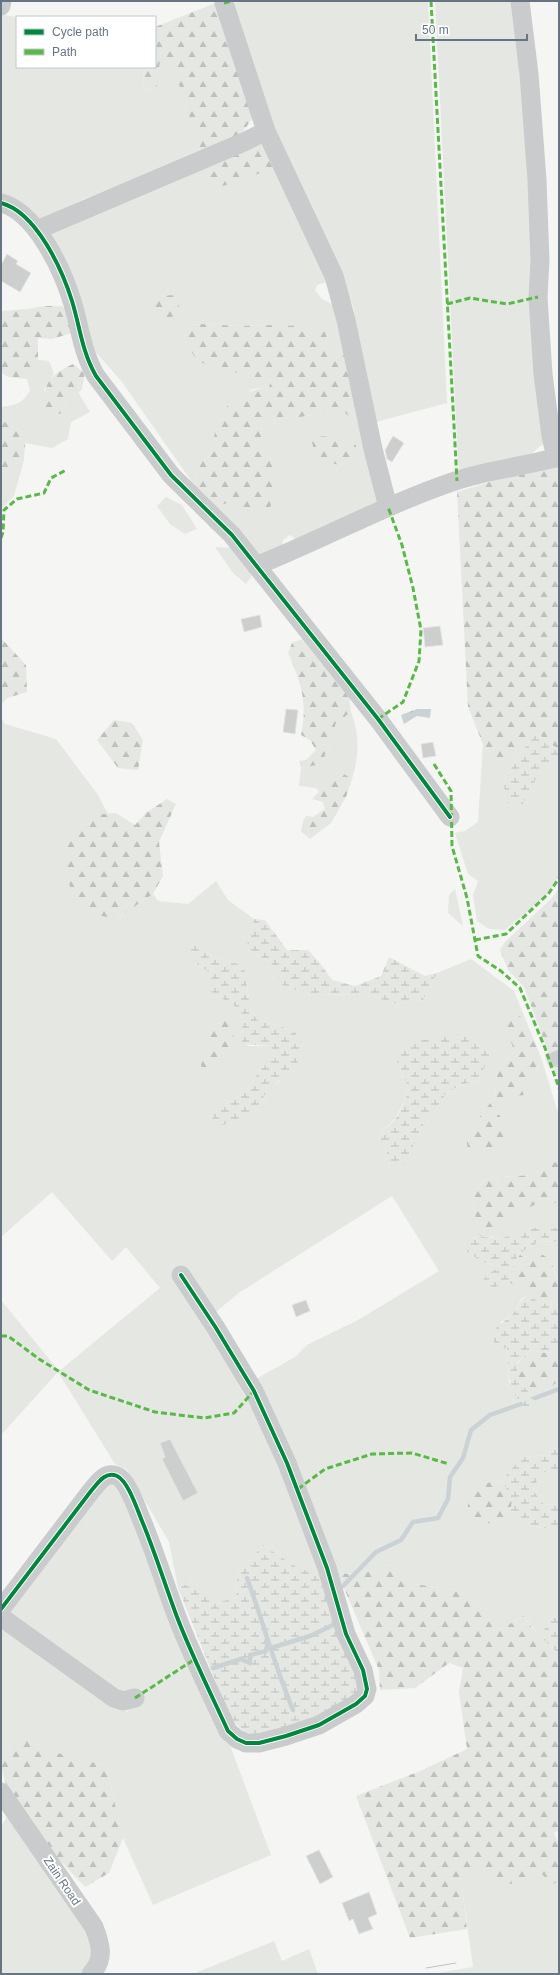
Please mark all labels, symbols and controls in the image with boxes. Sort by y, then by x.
legend [16,16,156,68]
scale bar [416,16,527,42]
text: 50 m [422,23,449,37]
text: Cycle path [52,25,109,39]
text: Path [52,45,77,59]
street label: Zain Road [41,1854,83,1908]

